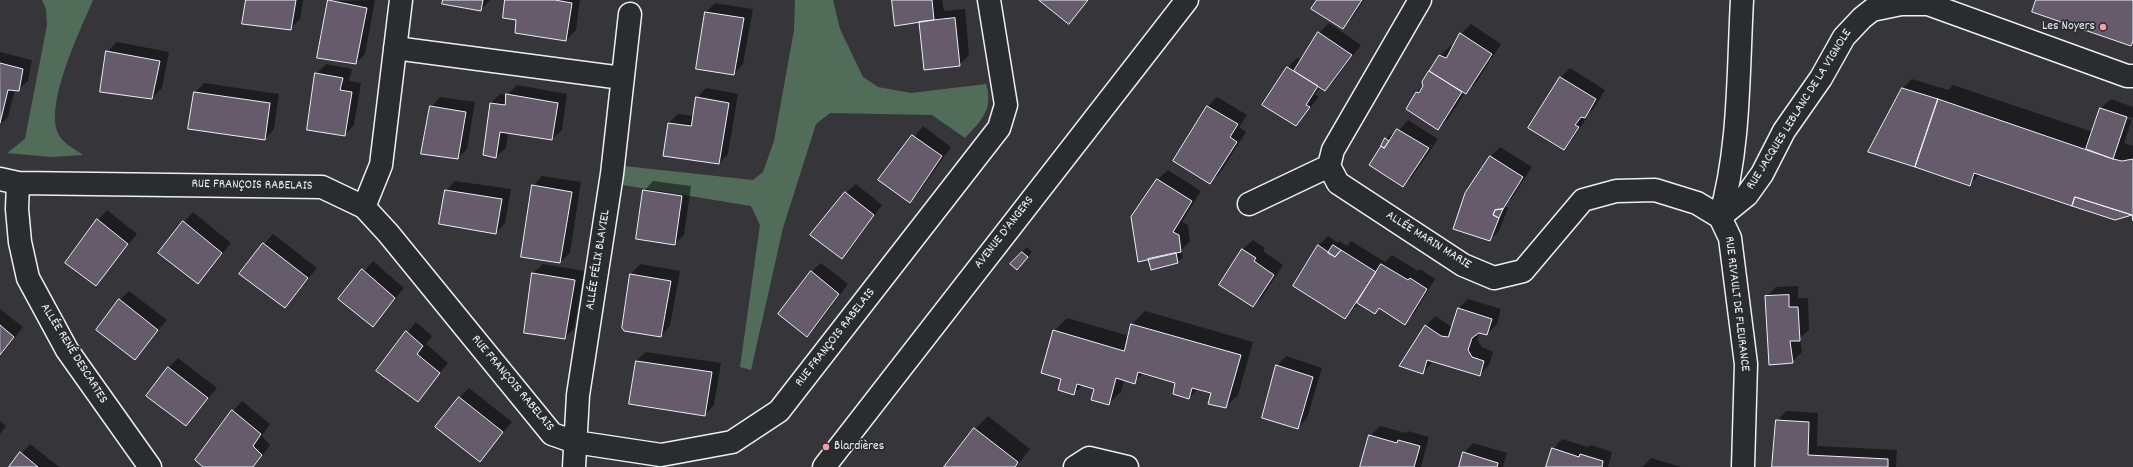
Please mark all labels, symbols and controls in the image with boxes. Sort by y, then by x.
place label: Les Noyers [2042,19,2095,35]
marker: Les Noyers [2098,22,2108,32]
street label: RUE JACQUES LEBLANC DE LA VIGNOLE [1744,27,1856,193]
street label: RUE FRANÇOIS RABELAIS [191,177,313,195]
street label: AVENUE D'ANGERS [972,193,1038,273]
street label: ALLÉE MARIN MARIE [1382,208,1474,274]
street label: ALLÉE FÉLIX BLAVIEL [583,209,615,311]
street label: RUE RIVAULT DE FLEURANCE [1720,236,1752,372]
street label: RUE FRANÇOIS RABELAIS [793,286,879,390]
street label: ALLÉE RENÉ DESCARTES [36,301,110,407]
street label: RUE FRANÇOIS RABELAIS [467,333,557,435]
place label: Blardières [834,439,884,455]
marker: Blardières [821,442,831,452]

